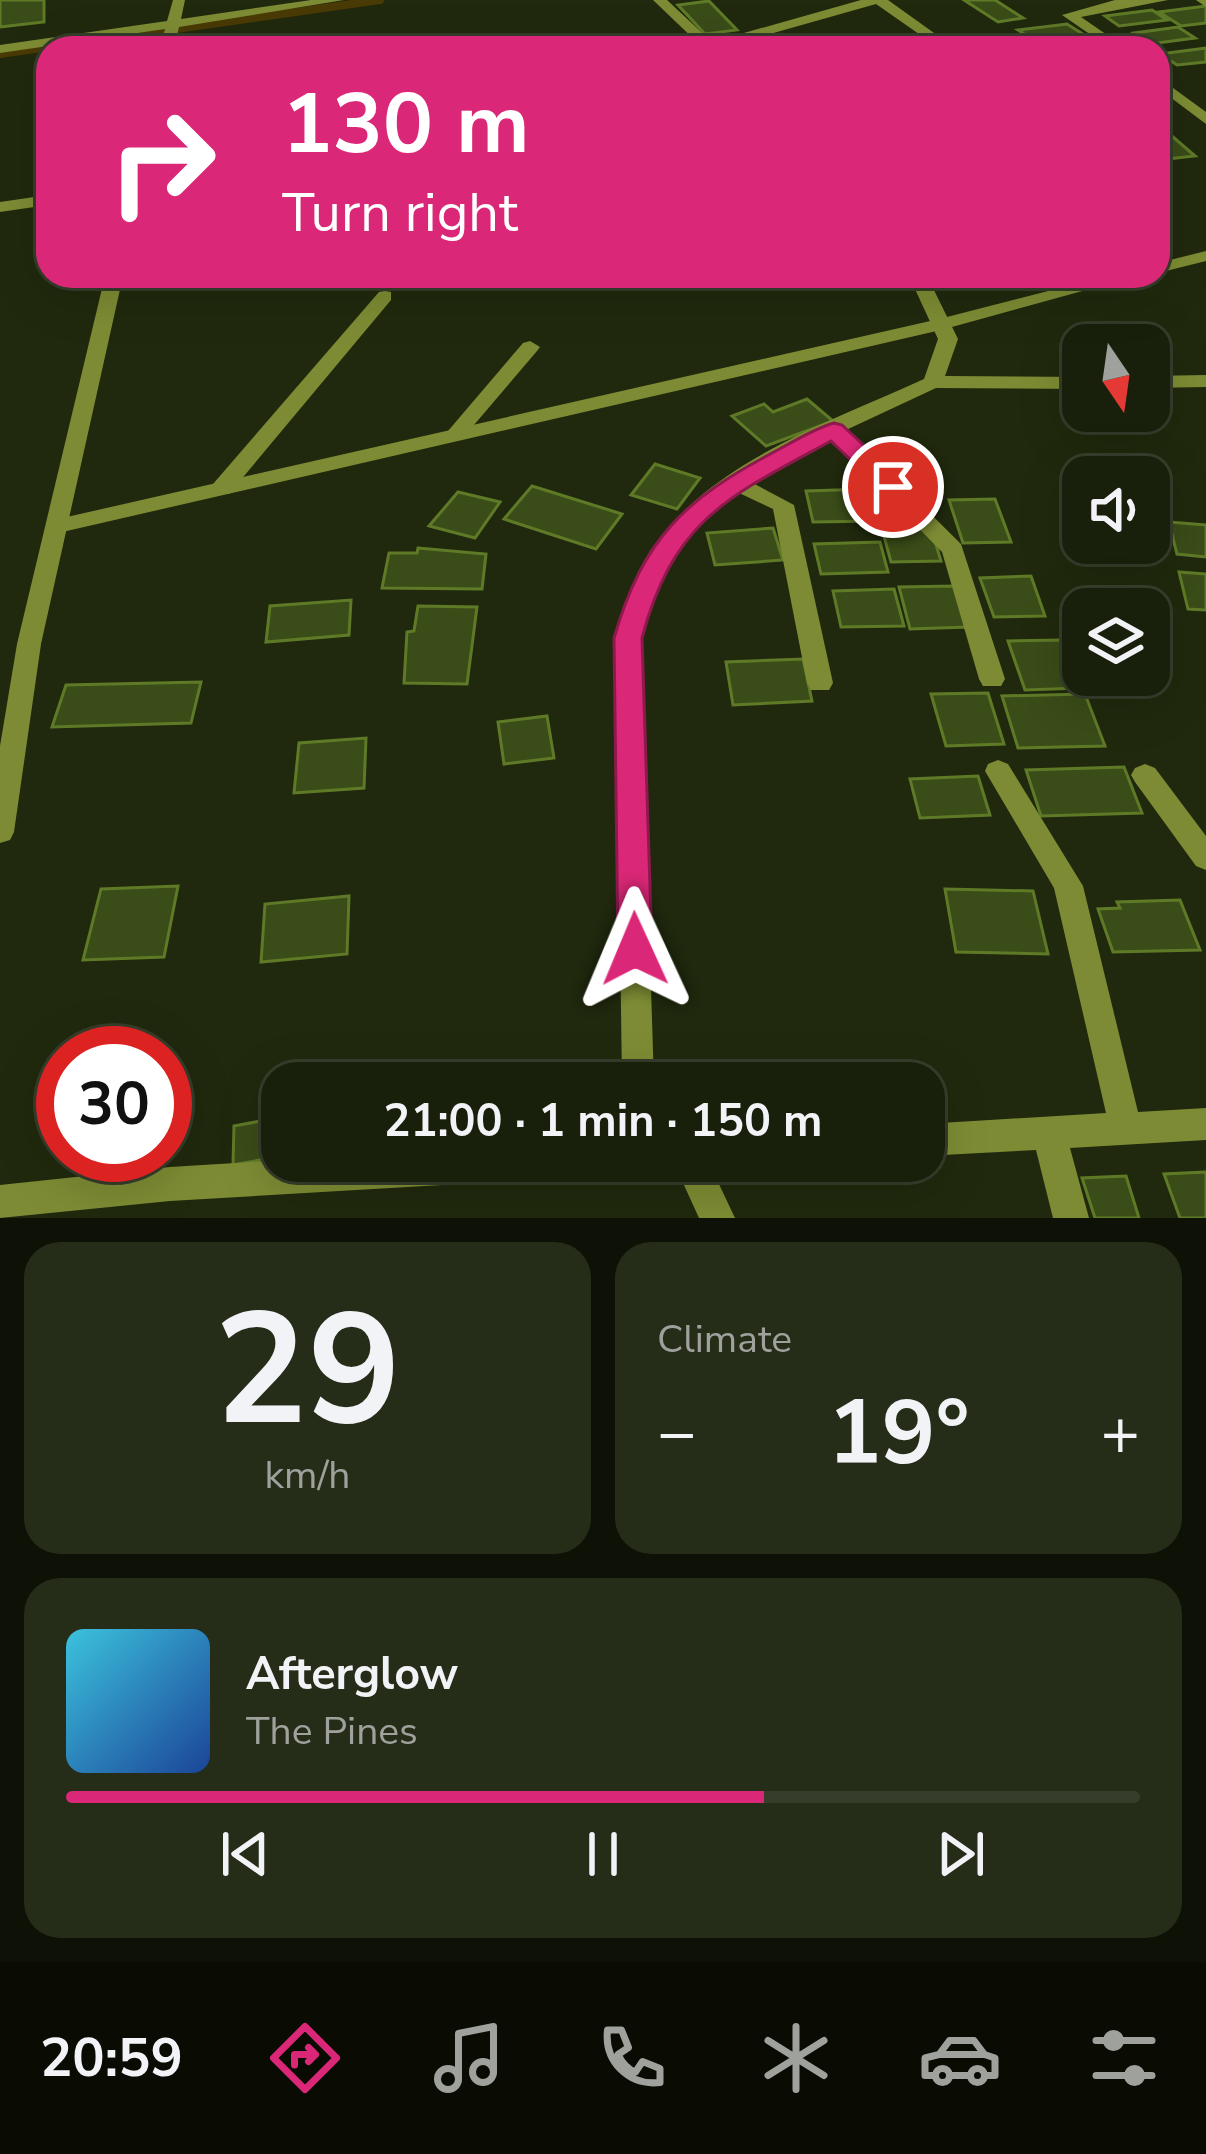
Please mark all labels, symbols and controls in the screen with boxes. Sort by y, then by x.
text: 130 m [282,67,530,182]
icon: right [84,84,240,240]
text: Turn right [282,176,518,250]
north arrow [1062,324,1170,432]
map controls [1062,324,1170,696]
pin [842,436,944,538]
icon: arrive [860,454,926,520]
button: sound [1062,456,1170,564]
button: layers [1062,588,1170,696]
position arrow [572,886,698,1012]
speed limit sign: 30 [36,1026,192,1182]
text: 21:00 · 1 min · 150 m [383,1091,823,1152]
text: 29 [214,1264,401,1477]
text: Climate [657,1313,792,1366]
text: 19° [827,1372,970,1495]
text: − [657,1388,697,1478]
text: + [1100,1388,1140,1478]
text: km/h [265,1449,350,1502]
text: Afterglow [246,1644,458,1705]
text: The Pines [246,1705,418,1758]
icon: previous [212,1821,278,1887]
icon: pause [570,1821,636,1887]
icon: next [928,1821,994,1887]
icon: directions [263,2016,347,2100]
icon: music [427,2016,511,2100]
icon: phone [590,2016,674,2100]
icon: climate [754,2016,838,2100]
icon: car [918,2016,1002,2100]
icon: filters [1082,2016,1166,2100]
text: 20:59 [40,2021,183,2095]

